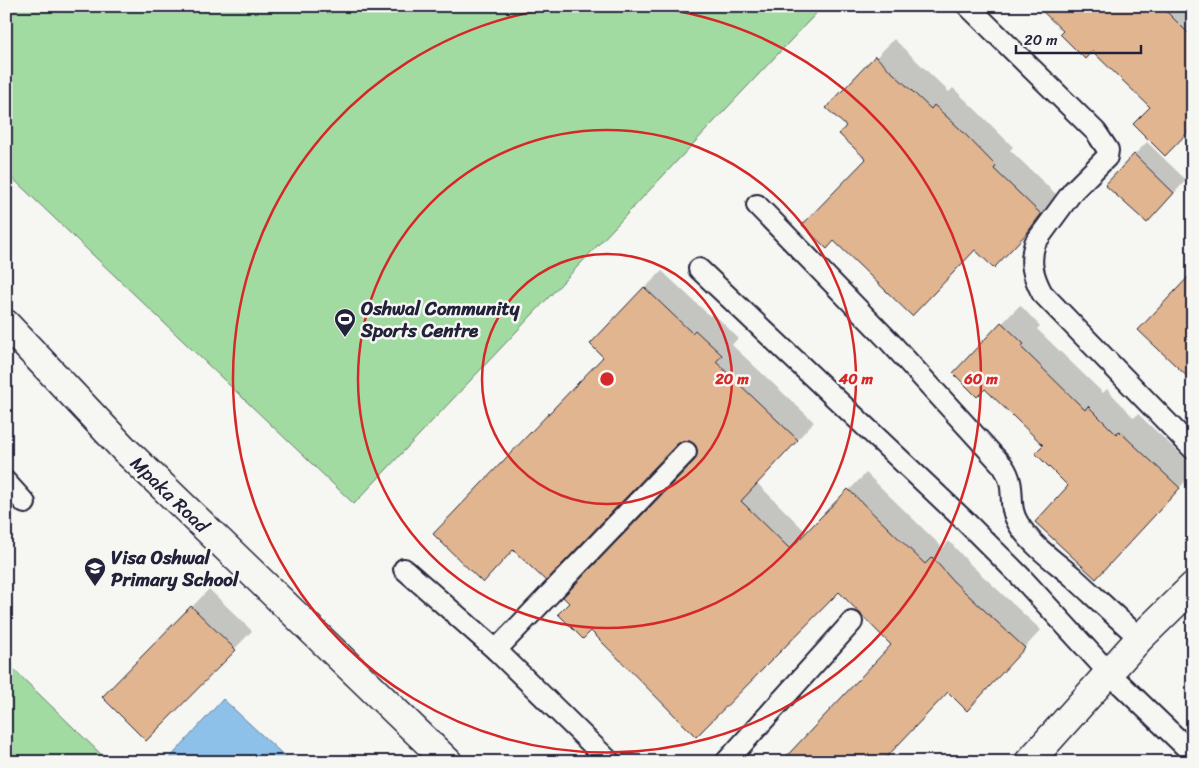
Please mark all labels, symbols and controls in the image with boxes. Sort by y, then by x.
scale bar [1016,22,1142,54]
text: 20 m [1024,27,1058,53]
place label: Oshwal Community Sports Centre [360,292,521,347]
sports icon: Oshwal Community Sports Centre [333,307,357,338]
text: 20 m [714,366,749,392]
text: 40 m [838,366,874,392]
text: 60 m [963,366,998,392]
centre of rings [598,370,616,388]
street label: Mpaka Road [122,448,219,542]
place label: Visa Oshwal Primary School [111,541,240,596]
school or university icon: Visa Oshwal Primary School [83,556,107,587]

